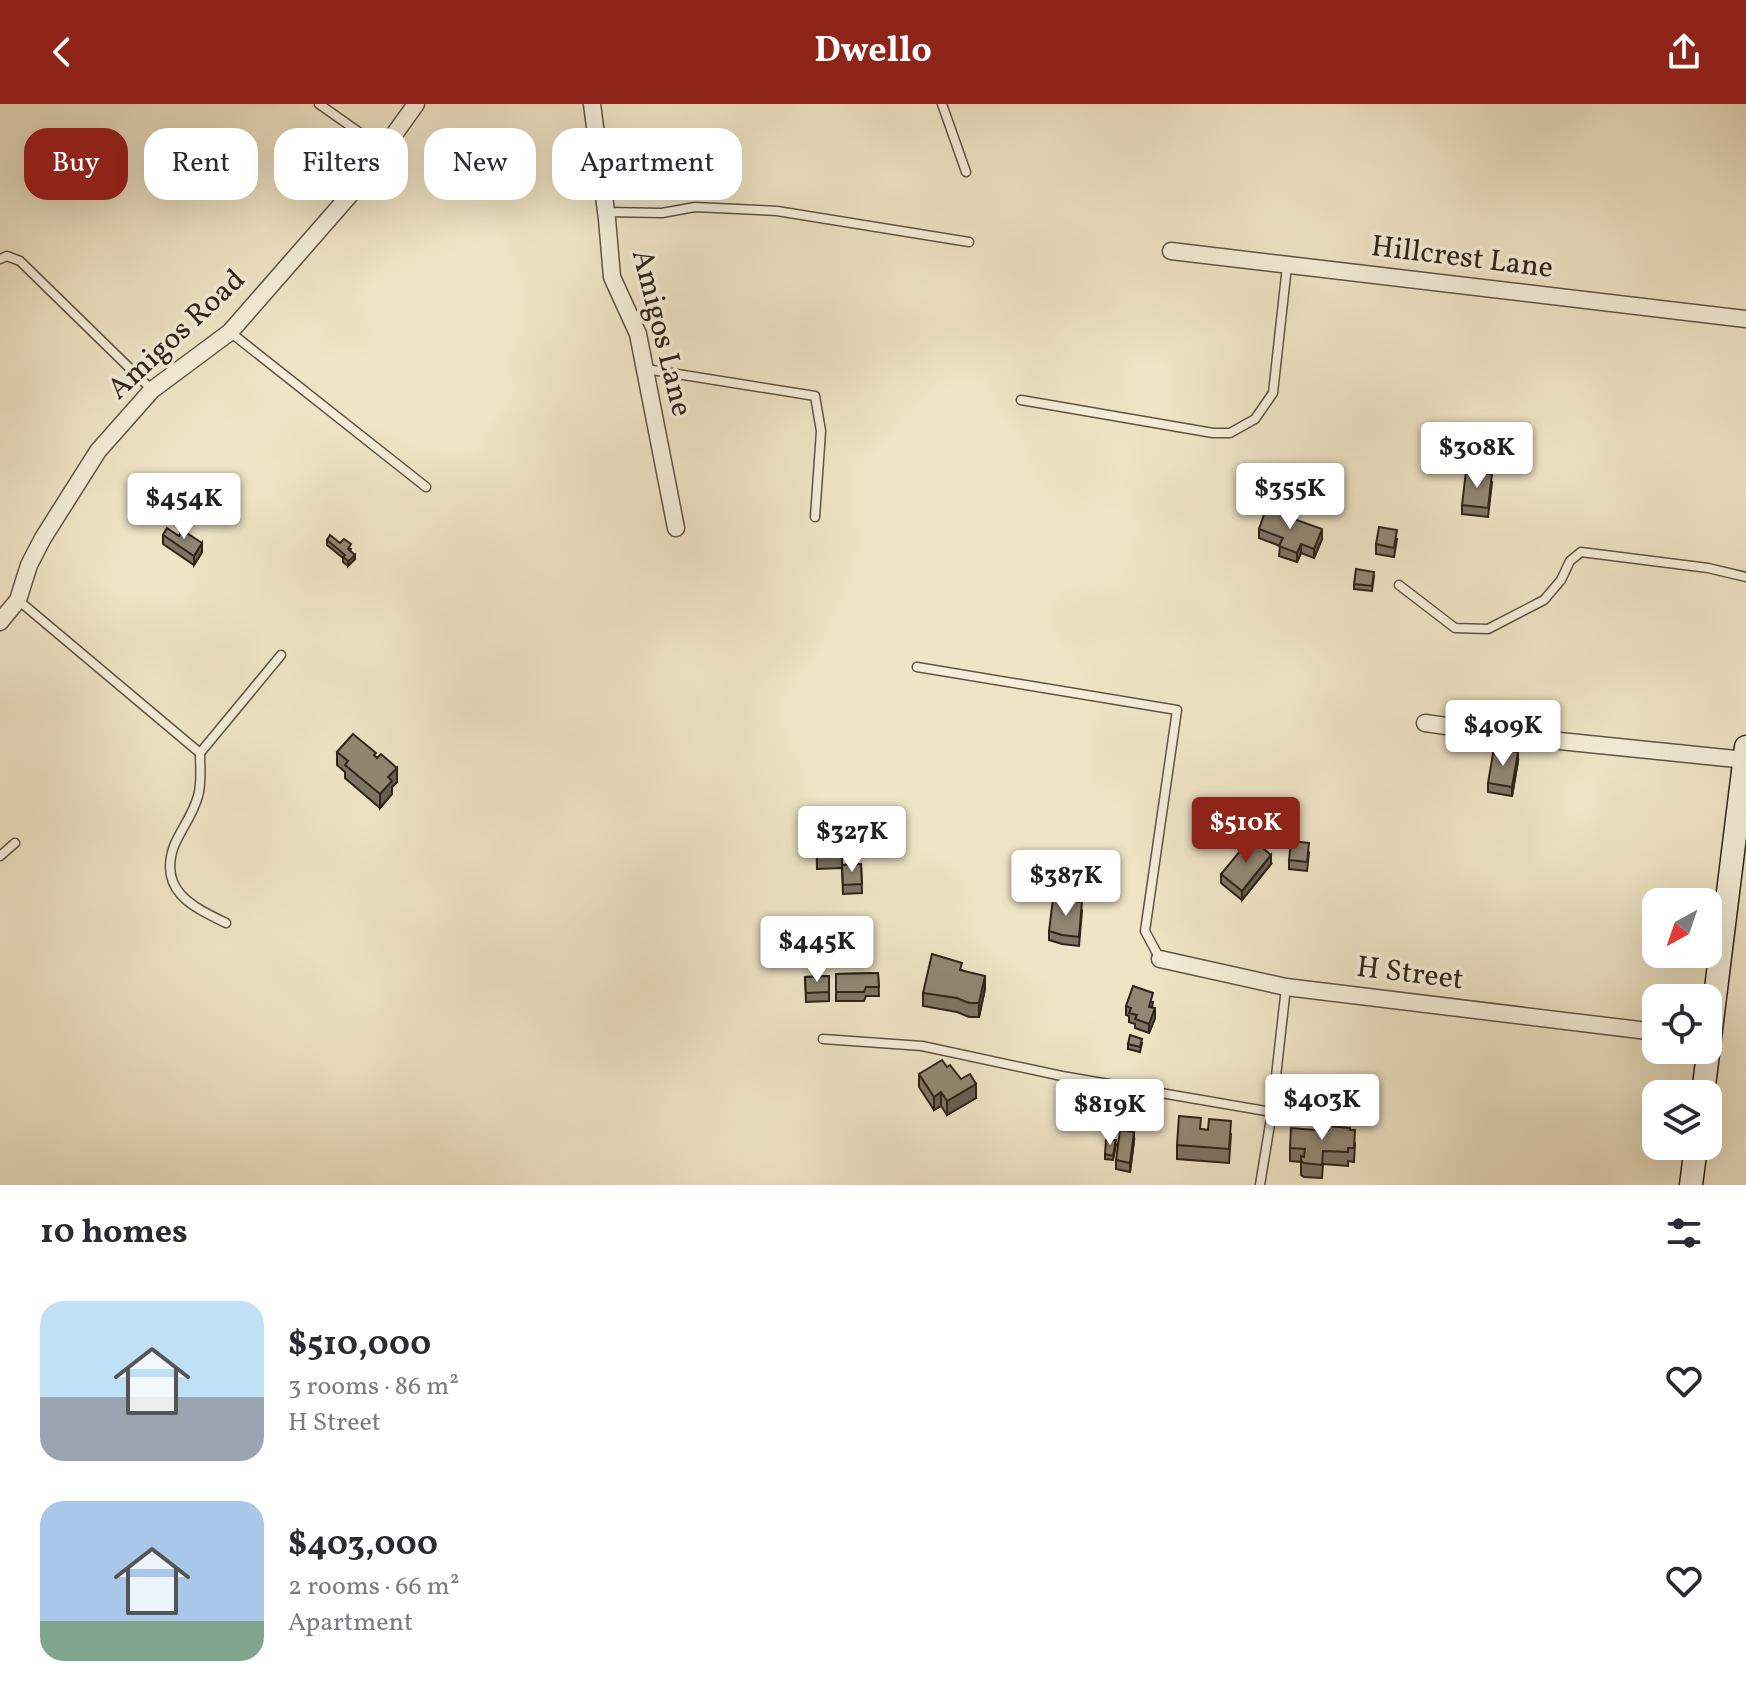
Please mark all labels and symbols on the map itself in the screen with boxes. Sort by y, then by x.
street label: Hillcrest Lane [1369,226,1555,290]
street label: Amigos Lane [620,245,702,421]
street label: Amigos Road [99,260,255,410]
pin: $308K [1421,422,1533,490]
pin: $355K [1234,463,1346,531]
pin: $454K [128,473,240,541]
pin: $409K [1447,700,1559,768]
pin: $510K [1190,797,1302,865]
pin: $327K [796,806,908,874]
pin: $387K [1010,850,1122,918]
north arrow [1642,888,1722,968]
pin: $445K [761,916,873,984]
street label: H Street [1354,947,1466,1001]
pin: $403K [1266,1074,1378,1142]
pin: $819K [1054,1079,1166,1147]

